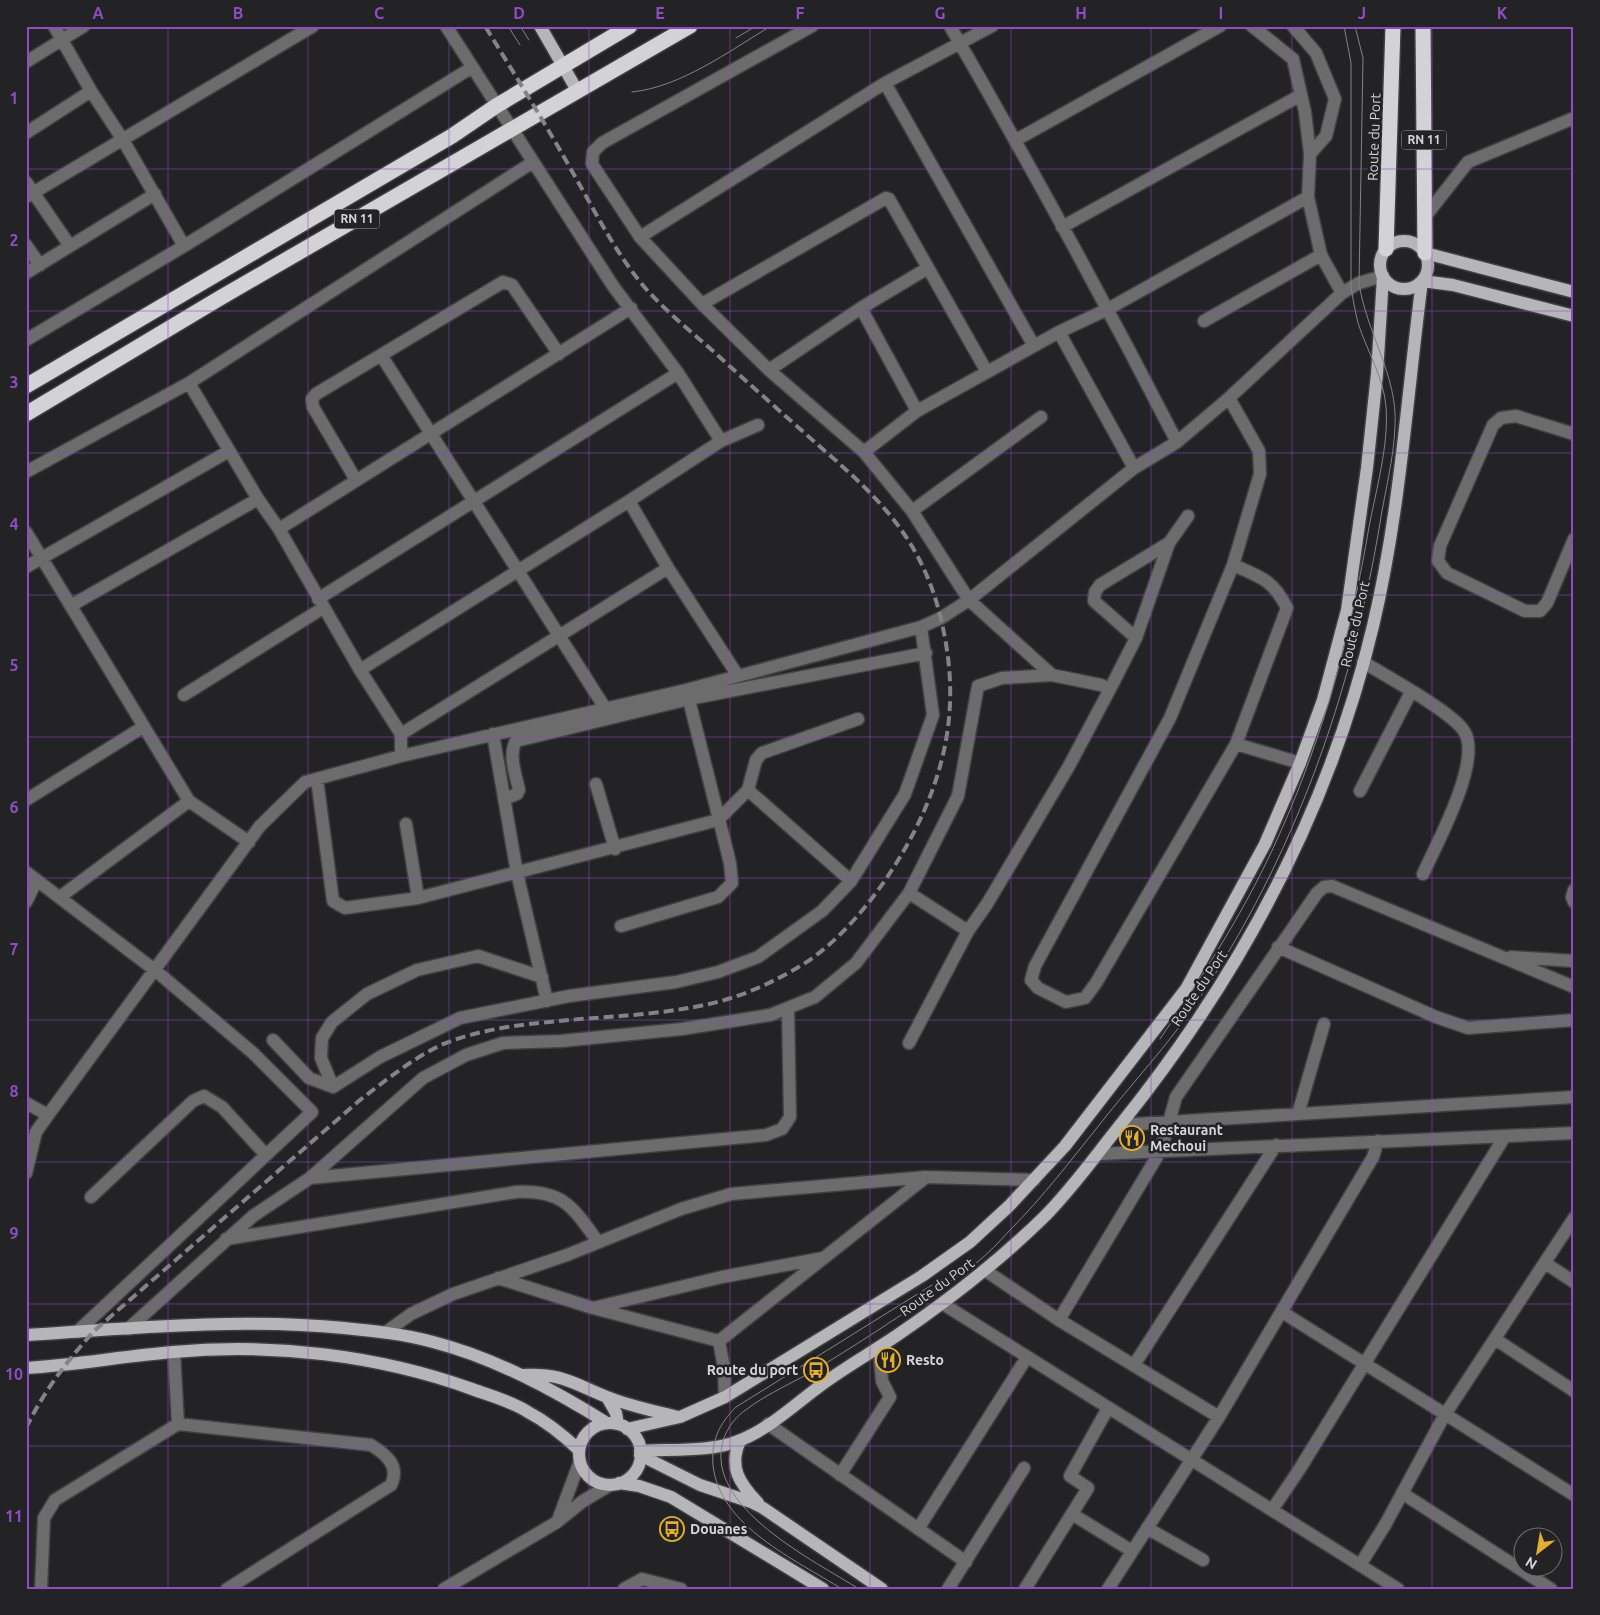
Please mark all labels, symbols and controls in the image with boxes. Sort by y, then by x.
text: A [92,4,104,22]
text: B [233,4,243,22]
text: C [374,4,384,22]
text: D [513,4,525,22]
text: E [655,4,665,22]
text: F [796,4,805,22]
text: G [934,4,946,22]
text: H [1075,4,1087,22]
text: I [1219,4,1223,22]
text: J [1358,4,1366,22]
text: K [1497,4,1508,22]
text: 1 [9,89,19,107]
street label: Route du Port [1364,92,1384,181]
road number: RN 11 [1402,130,1446,150]
road number: RN 11 [334,210,380,228]
text: 2 [9,231,19,249]
text: 3 [9,373,19,391]
text: 4 [9,515,19,533]
street label: Route du Port [1337,579,1373,669]
text: 5 [9,656,19,674]
text: 6 [9,798,19,816]
text: 7 [9,940,19,958]
street label: Route du Port [1168,947,1230,1029]
text: 8 [9,1082,19,1100]
place label: Restaurant Mechoui [1150,1122,1223,1154]
restaurant icon: Restaurant Mechoui [1119,1125,1145,1151]
text: 9 [9,1224,19,1242]
street label: Route du Port [897,1254,978,1319]
restaurant icon: Resto [875,1347,901,1373]
place label: Resto [906,1352,944,1368]
bus stop icon: Route du port [803,1357,829,1383]
place label: Route du port [707,1362,798,1378]
text: 10 [5,1365,23,1383]
text: 11 [5,1507,23,1525]
bus stop icon: Douanes [659,1516,685,1542]
place label: Douanes [690,1521,748,1537]
north arrow [1512,1528,1562,1578]
text: N [1523,1554,1540,1573]

